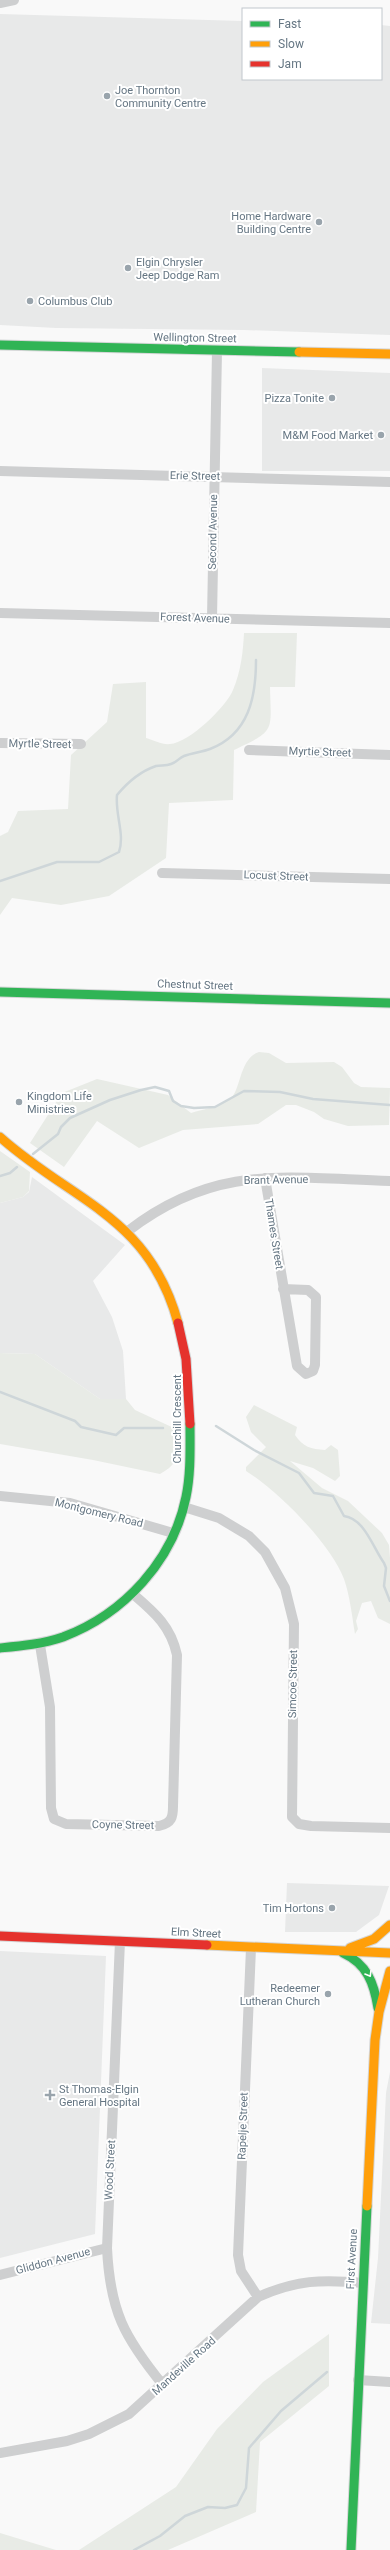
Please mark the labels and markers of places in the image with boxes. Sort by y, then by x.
place label: Joe Thornton Community Centre [115,84,206,110]
marker: Joe Thornton Community Centre [102,91,112,101]
place label: Home Hardware Building Centre [231,210,311,236]
marker: Home Hardware Building Centre [314,217,324,227]
place label: Elgin Chrysler Jeep Dodge Ram [136,256,219,282]
marker: Elgin Chrysler Jeep Dodge Ram [123,263,133,273]
place label: Columbus Club [38,295,113,308]
marker: Columbus Club [25,296,35,306]
place label: Pizza Tonite [264,392,324,405]
marker: Pizza Tonite [327,393,337,403]
place label: M&M Food Market [283,429,373,442]
marker: M&M Food Market [376,430,386,440]
place label: Kingdom Life Ministries [27,1090,92,1116]
marker: Kingdom Life Ministries [14,1097,24,1107]
place label: Tim Hortons [263,1902,324,1915]
marker: Tim Hortons [327,1903,337,1913]
place label: Redeemer Lutheran Church [240,1982,320,2008]
marker: Redeemer Lutheran Church [323,1989,333,1999]
place label: St Thomas-Elgin General Hospital [59,2083,140,2109]
marker: St Thomas-Elgin General Hospital [44,2089,56,2101]

